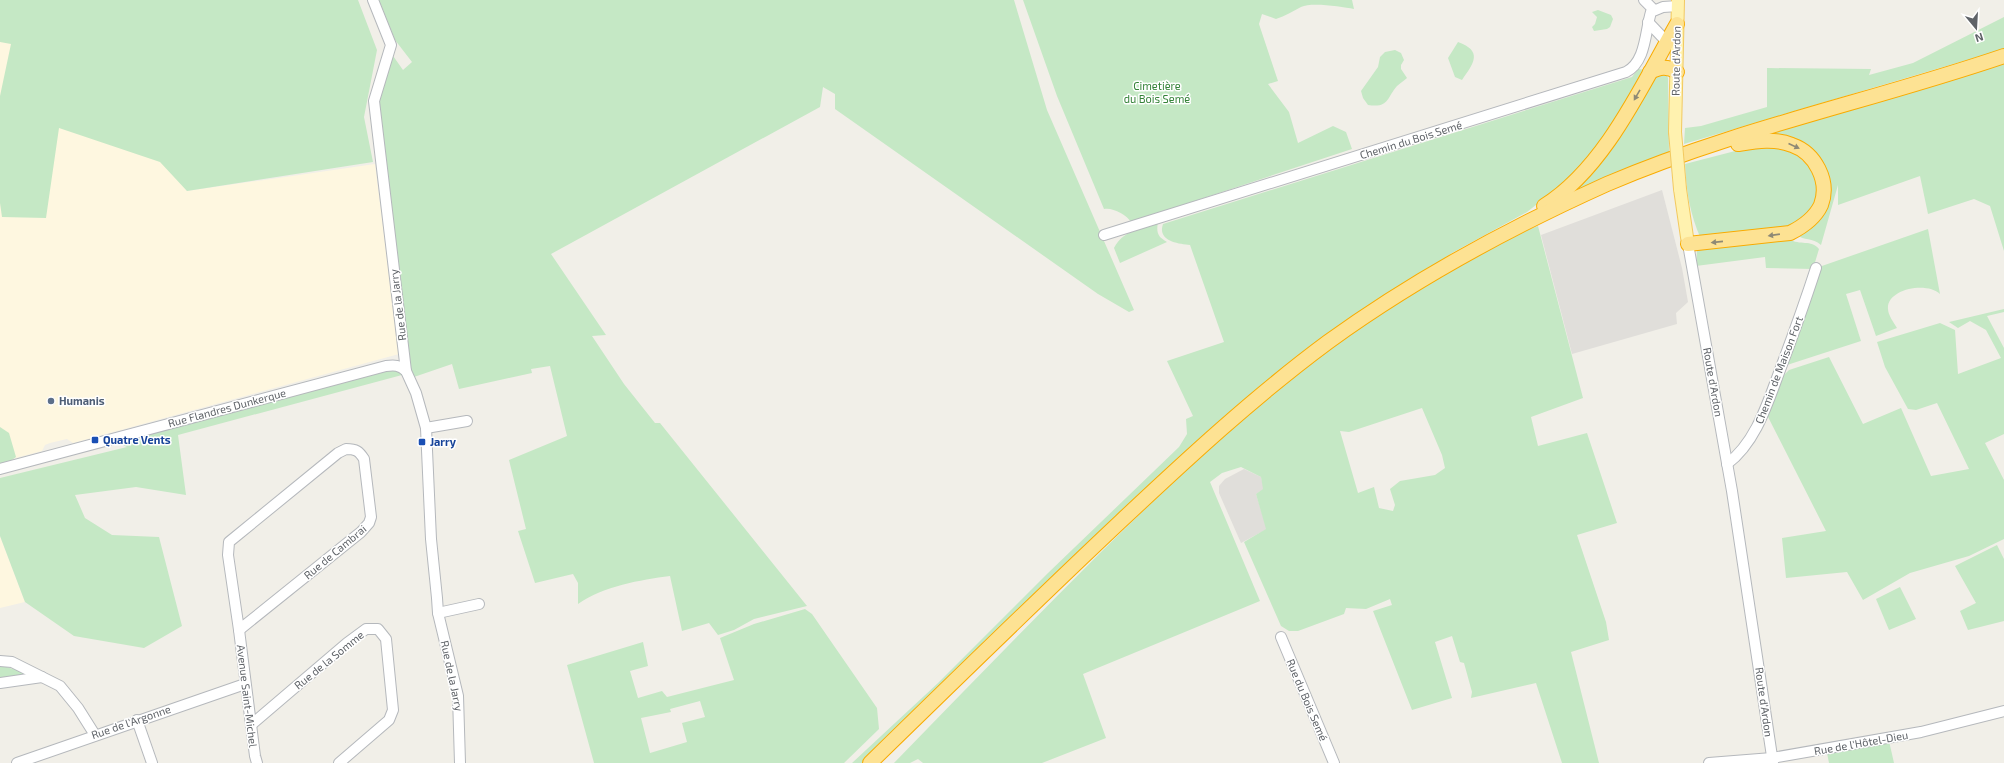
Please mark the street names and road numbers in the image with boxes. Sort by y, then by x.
street label: Route d'Ardon [1668,26,1683,96]
street label: Chemin du Bois Semé [1358,118,1464,161]
street label: Rue de la Jarry [387,268,408,342]
street label: Chemin de Maison Fort [1752,314,1805,425]
street label: Route d'Ardon [1701,346,1726,418]
street label: Rue Flandres Dunkerque [166,385,287,430]
street label: Rue de Cambrai [301,522,369,581]
street label: Rue de la Somme [291,628,366,692]
street label: Rue de la Jarry [439,639,466,713]
street label: Avenue Saint-Michel [235,644,260,749]
street label: Rue du Bois Semé [1284,657,1331,743]
street label: Route d'Ardon [1753,666,1776,738]
street label: Rue de l'Argonne [89,702,172,741]
street label: Rue de l'Hôtel-Dieu [1813,728,1909,757]

